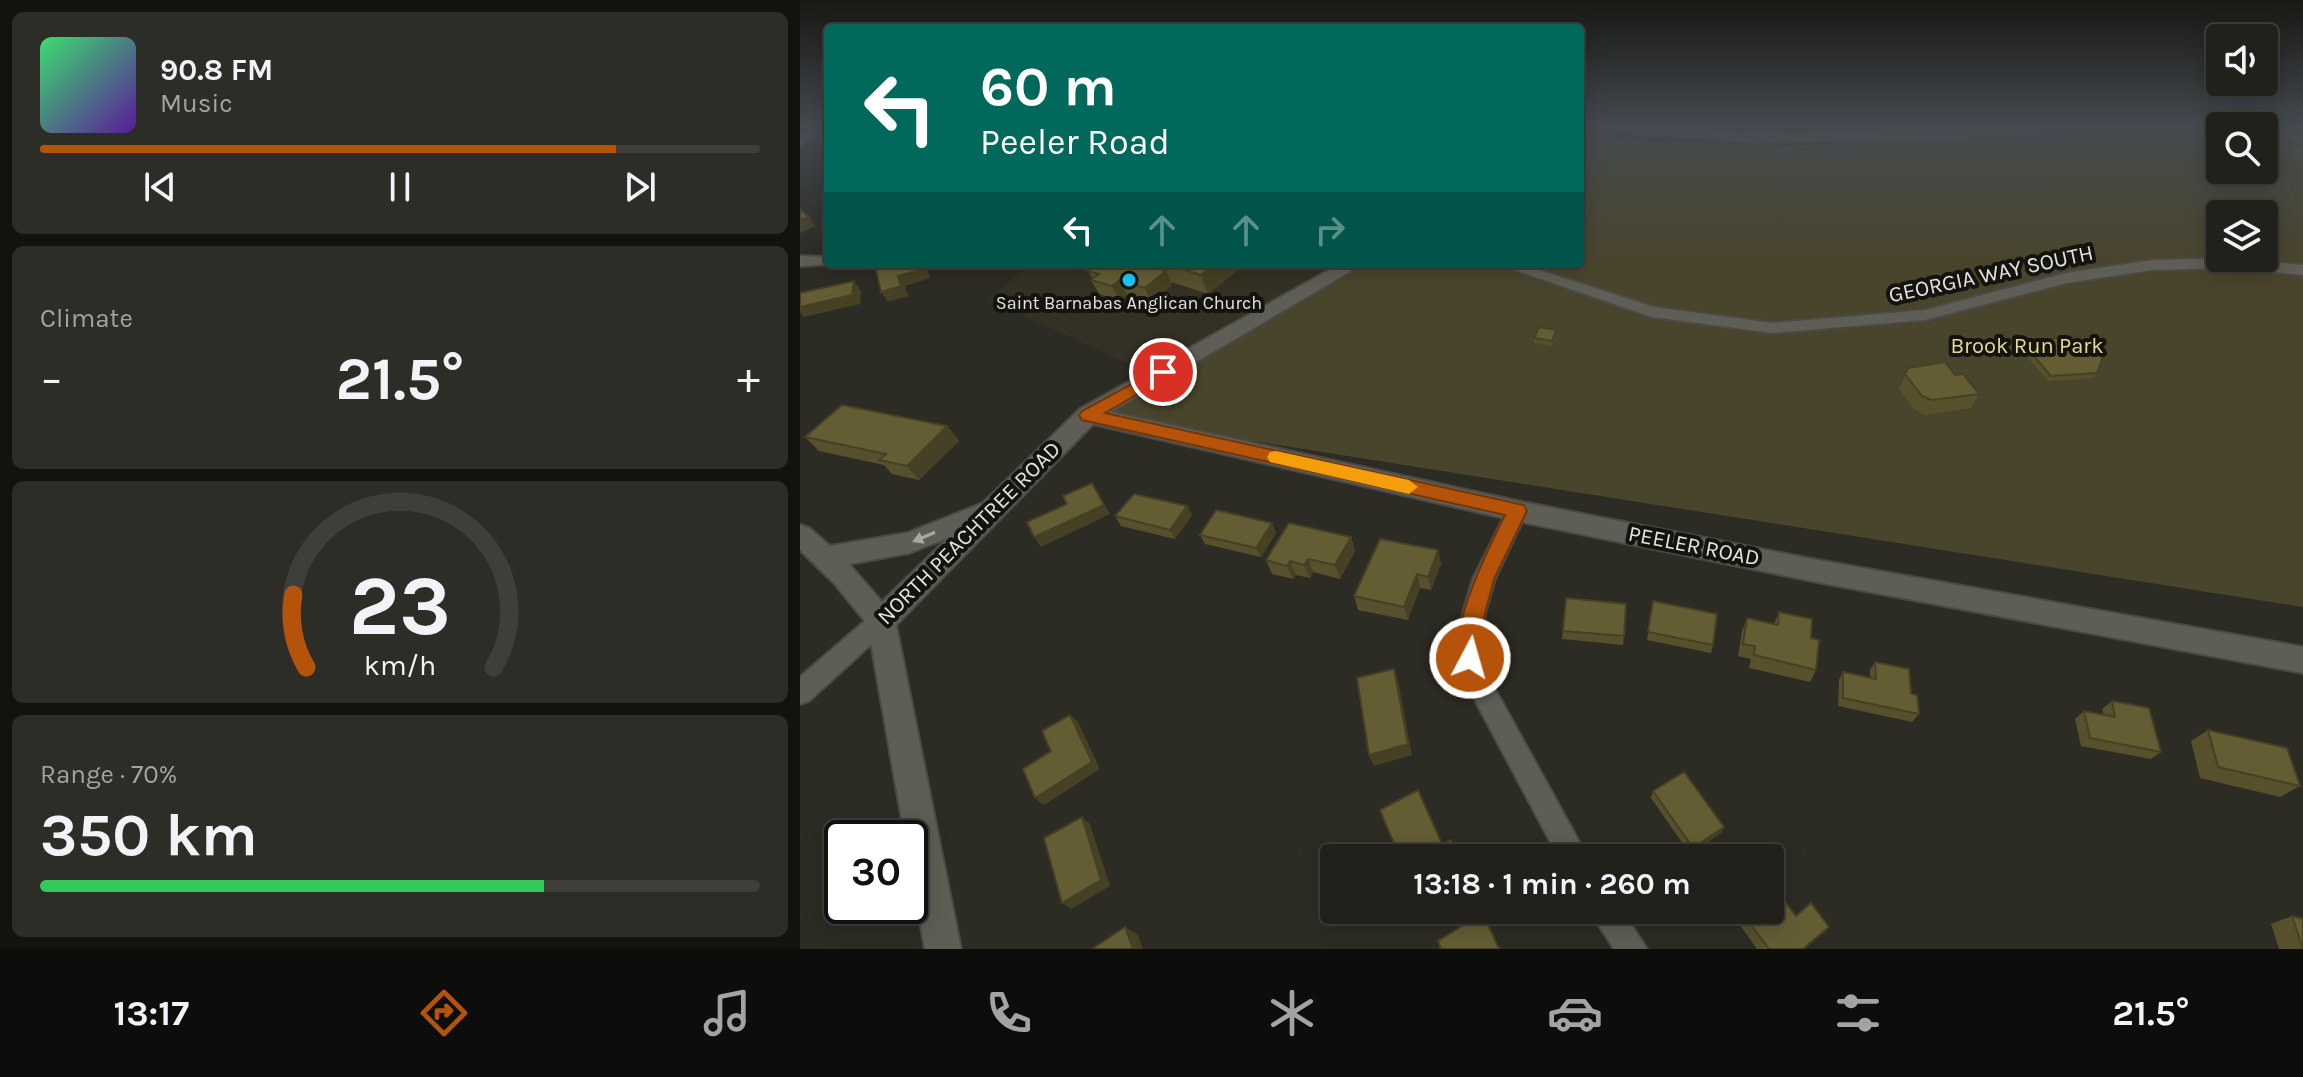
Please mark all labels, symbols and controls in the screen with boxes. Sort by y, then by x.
map controls [2206,24,2278,272]
button: sound [2206,24,2278,96]
text: 90.8 FM [160,52,273,88]
text: 60 m [980,54,1117,119]
icon: left [848,56,952,160]
text: Music [160,88,233,119]
button: search [2206,112,2278,184]
text: Peeler Road [980,121,1170,163]
icon: previous [138,165,182,209]
icon: pause [378,165,422,209]
icon: next [618,165,662,209]
button: layers [2206,200,2278,272]
icon: left [1056,208,1100,252]
icon: ahead [1140,208,1184,252]
icon: ahead [1224,208,1268,252]
icon: right [1308,208,1352,252]
street label: GEORGIA WAY SOUTH [1886,240,2096,308]
marker: Saint Barnabas Anglican Church [1120,271,1138,289]
place label: Saint Barnabas Anglican Church [996,292,1262,314]
text: Climate [40,303,133,334]
park label: Brook Run Park [1950,333,2104,359]
pin [1129,338,1197,406]
text: 21.5° [336,344,464,414]
icon: arrive [1141,350,1185,394]
text: − [40,353,63,404]
text: + [737,353,760,404]
street label: NORTH PEACHTREE ROAD [872,436,1066,630]
street label: PEELER ROAD [1626,521,1762,571]
one-way arrow [912,531,936,544]
text: 23 [349,557,451,654]
position arrow [1428,616,1512,700]
text: km/h [364,649,436,682]
text: Range · 70% [40,759,177,790]
text: 350 km [40,800,258,870]
speed limit sign: 30 [824,820,928,924]
text: 13:18 · 1 min · 260 m [1413,866,1691,902]
icon: directions [416,985,472,1041]
icon: music [699,985,755,1041]
icon: phone [981,985,1037,1041]
icon: climate [1264,985,1320,1041]
icon: car [1547,985,1603,1041]
icon: filters [1830,985,1886,1041]
text: 13:17 [113,992,189,1034]
text: 21.5° [2112,992,2190,1034]

